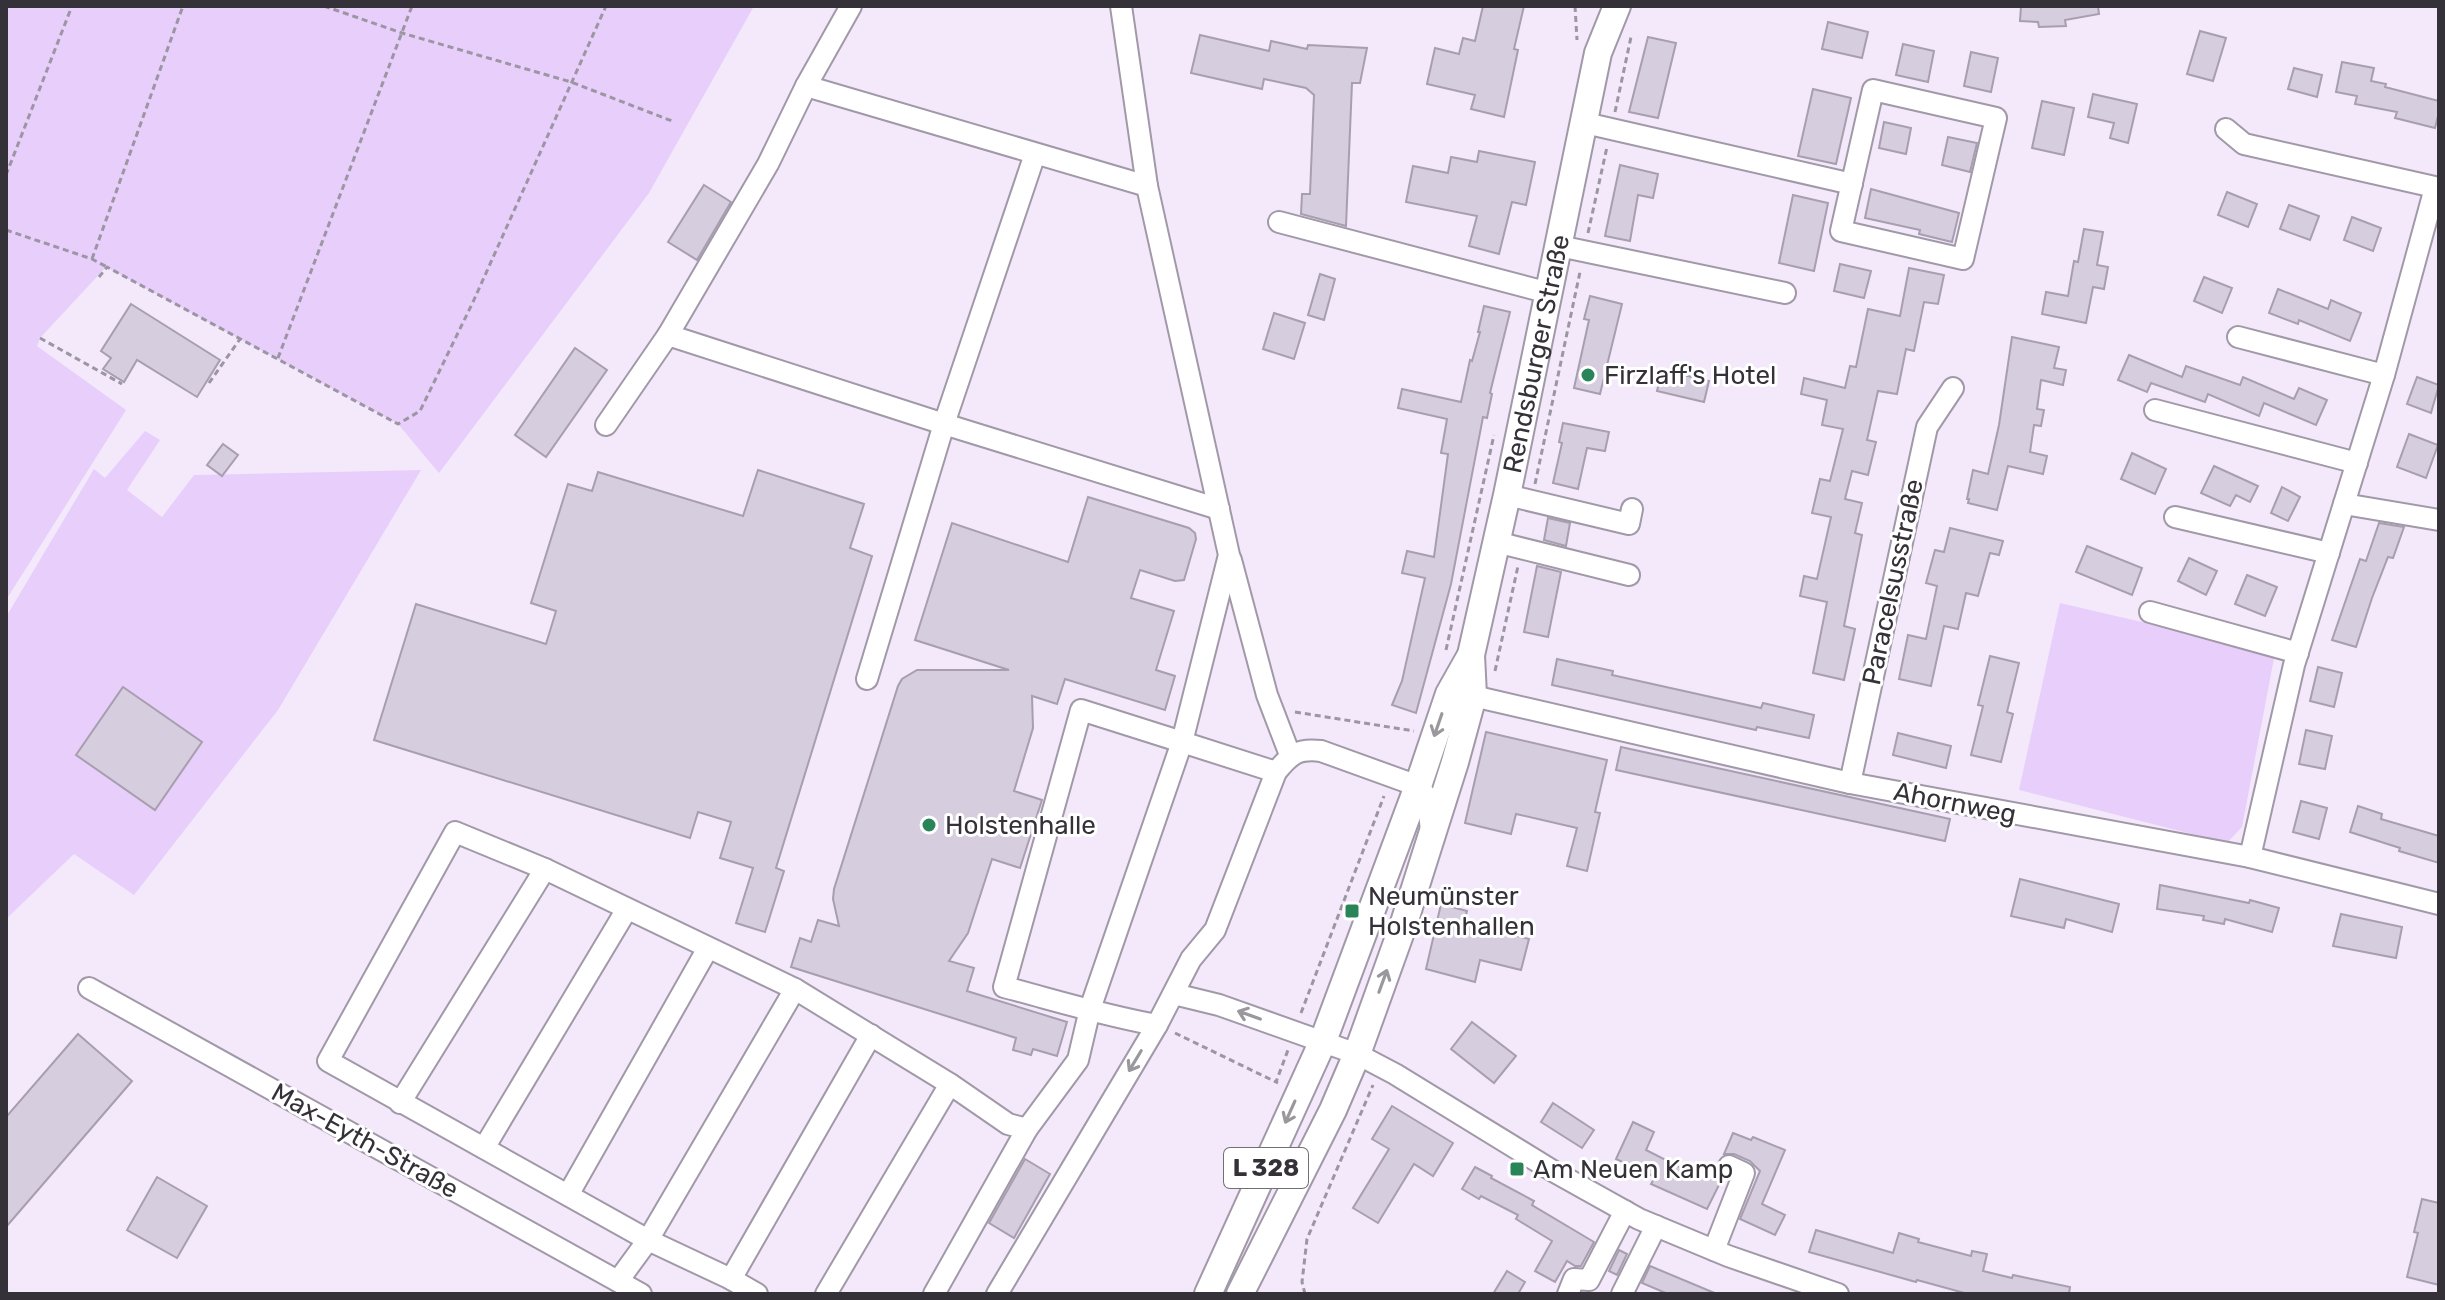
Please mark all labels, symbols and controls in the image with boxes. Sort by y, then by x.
street label: Rendsburger Straße [1496,232,1576,476]
place label: Firzlaff's Hotel [1604,360,1776,391]
marker: Firzlaff's Hotel [1579,366,1597,384]
street label: Paracelsusstraße [1856,476,1930,688]
one-way arrow [1430,713,1445,738]
street label: Ahornweg [1891,776,2019,830]
place label: Holstenhalle [945,810,1096,841]
marker: Holstenhalle [920,816,938,834]
place label: Neumünster Holstenhallen [1368,881,1535,942]
marker: Neumünster Holstenhallen [1343,902,1361,920]
one-way arrow [1377,969,1391,993]
one-way arrow [1237,1007,1262,1022]
one-way arrow [1127,1049,1143,1072]
street label: Max-Eyth-Straße [266,1077,464,1205]
one-way arrow [1282,1099,1297,1123]
road number: L 328 [1224,1148,1308,1188]
place label: Am Neuen Kamp [1533,1154,1733,1185]
marker: Am Neuen Kamp [1508,1160,1526,1178]

